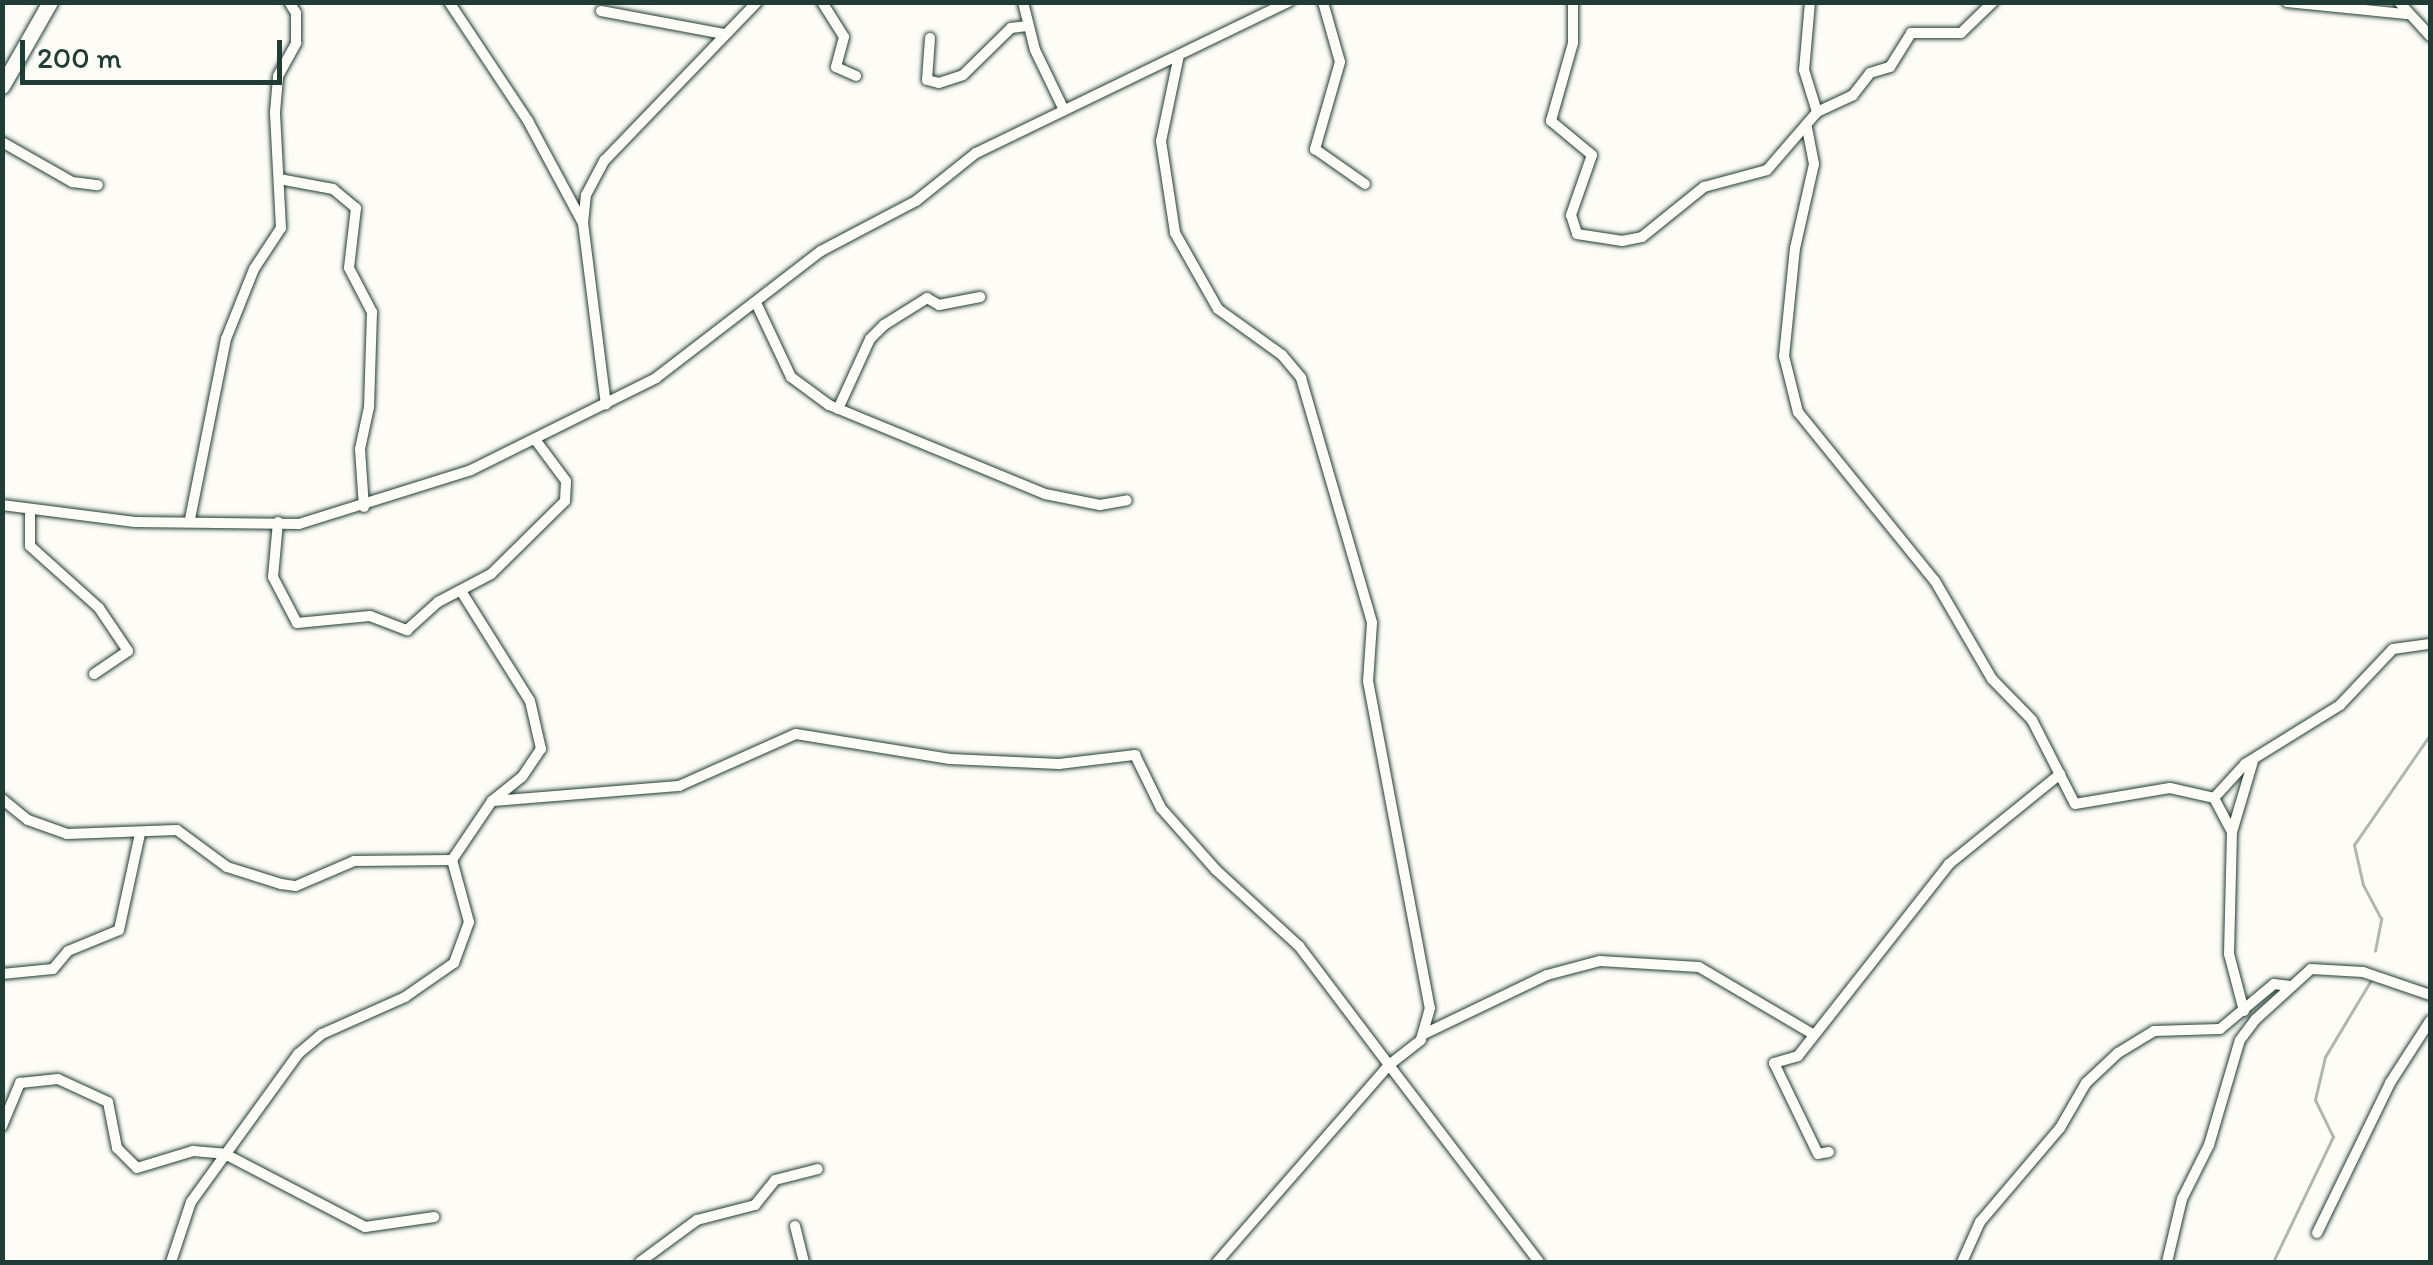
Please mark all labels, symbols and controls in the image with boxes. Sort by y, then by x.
scale bar [25,20,288,82]
text: 200 m [37,39,122,76]

